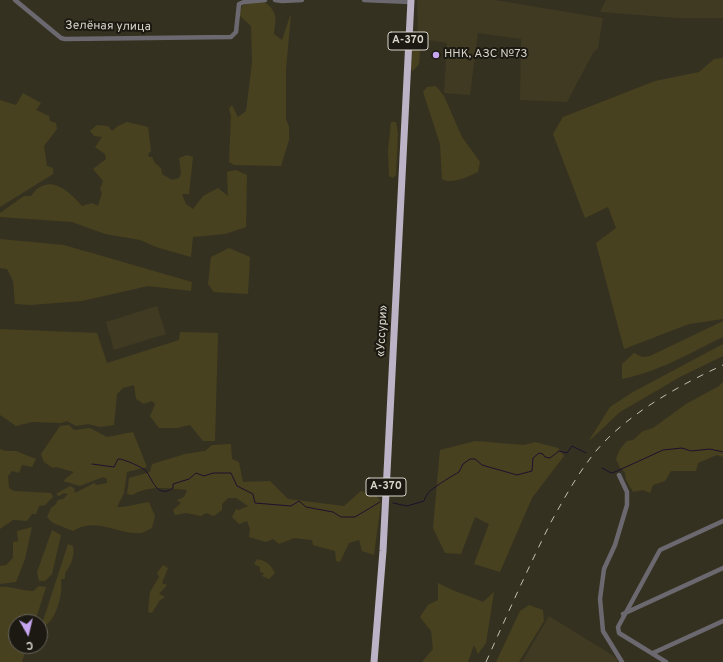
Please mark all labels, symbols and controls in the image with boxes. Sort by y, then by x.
street label: Зелёная улица [65,19,151,35]
road number: А-370 [388,32,428,50]
place label: ННК, АЗС №73 [444,48,528,62]
marker: ННК, АЗС №73 [431,50,441,60]
street label: «Уссури» [374,305,392,357]
road number: А-370 [366,478,406,496]
north arrow [8,614,48,654]
text: С [25,637,34,652]

